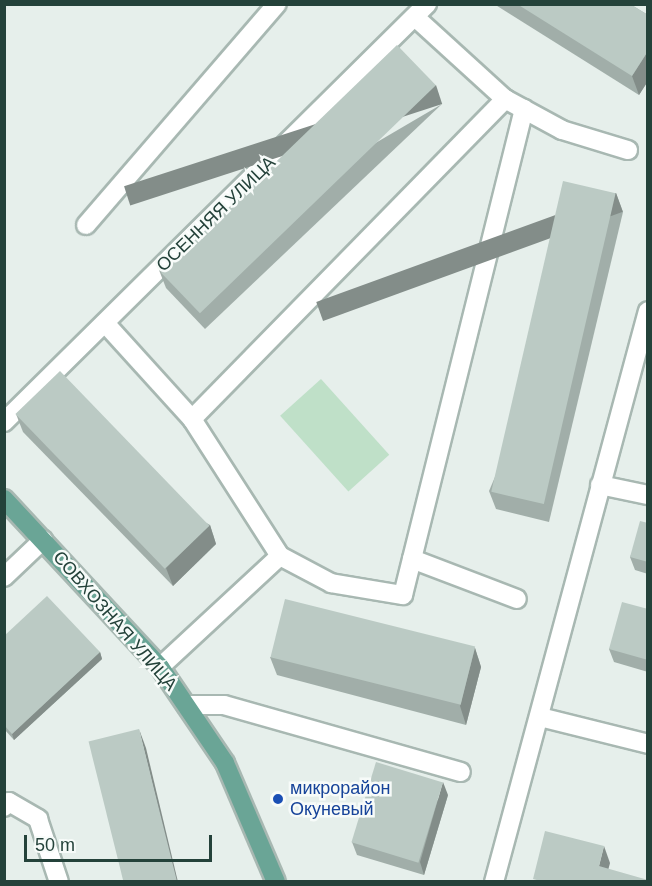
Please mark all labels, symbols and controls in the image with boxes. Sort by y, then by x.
street label: ОСЕННЯЯ УЛИЦА [152,152,280,276]
street label: СОВХОЗНАЯ УЛИЦА [48,547,182,695]
place label: микрорайон Окуневый [290,778,390,820]
marker: микрорайон Окуневый [271,792,285,806]
scale bar [27,823,214,861]
text: 50 m [35,835,75,855]

